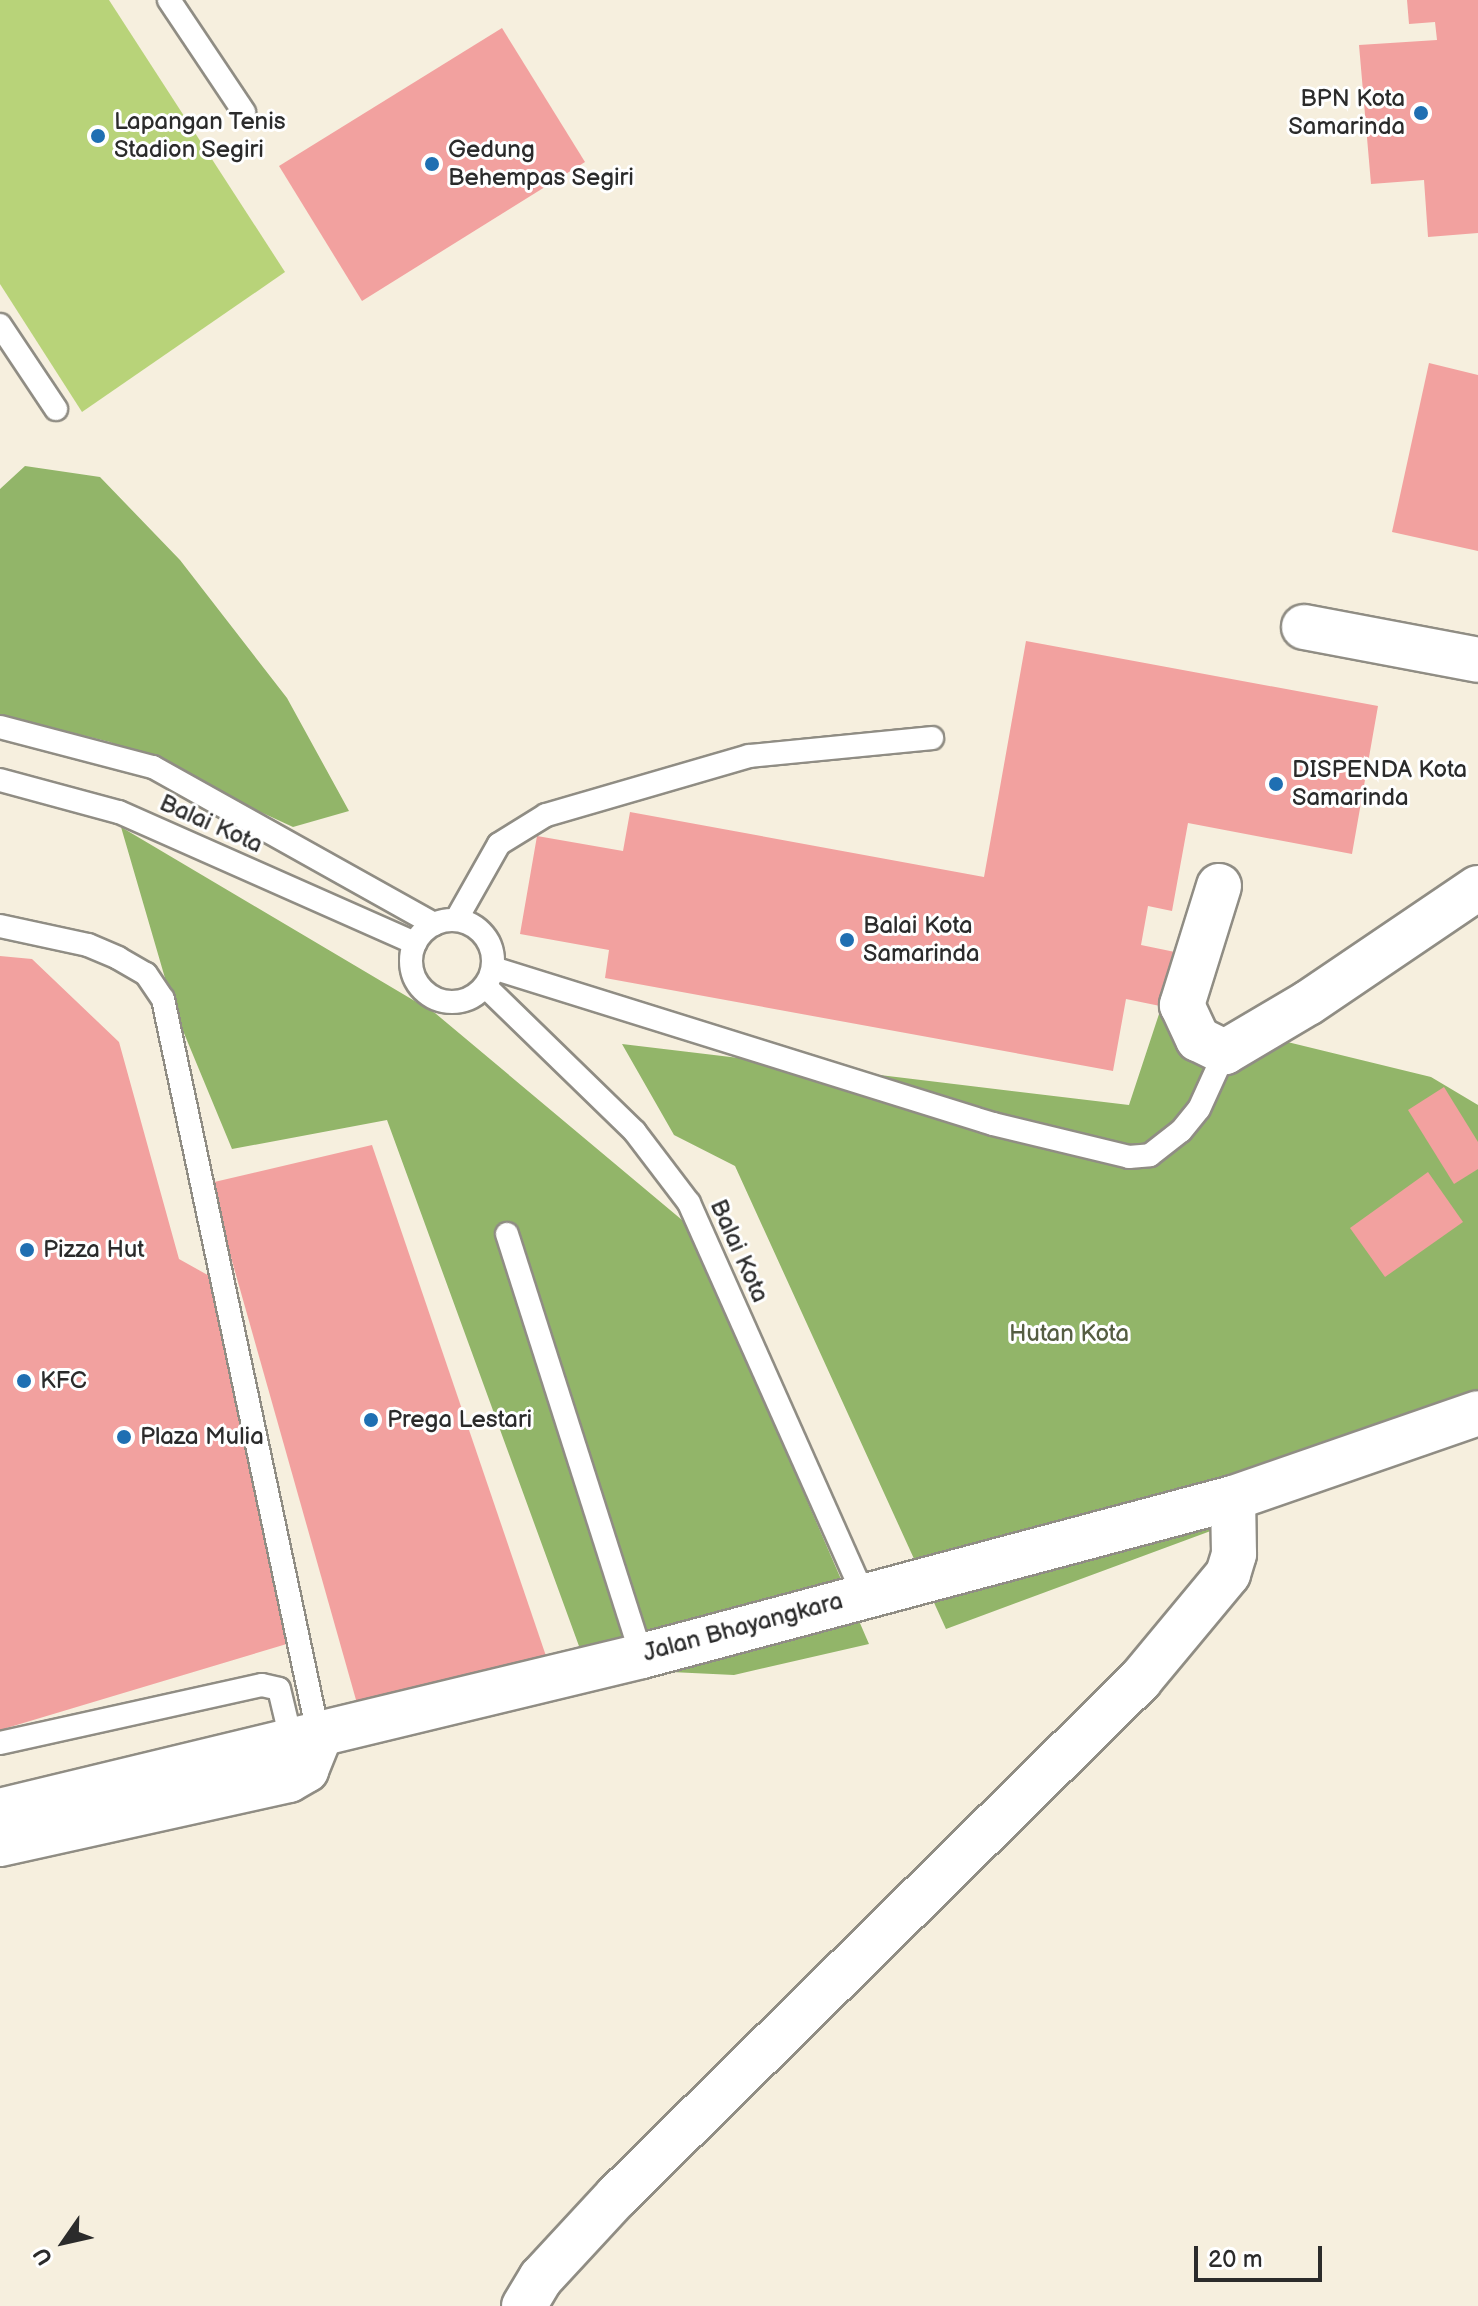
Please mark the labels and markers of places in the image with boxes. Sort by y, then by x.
place label: BPN Kota Samarinda [1288,85,1405,141]
marker: BPN Kota Samarinda [1412,104,1430,122]
place label: Lapangan Tenis Stadion Segiri [114,108,286,164]
marker: Lapangan Tenis Stadion Segiri [89,127,107,145]
place label: Gedung Behempas Segiri [448,136,634,192]
marker: Gedung Behempas Segiri [423,155,441,173]
place label: DISPENDA Kota Samarinda [1292,756,1467,812]
marker: DISPENDA Kota Samarinda [1267,775,1285,793]
place label: Balai Kota Samarinda [863,912,980,968]
marker: Balai Kota Samarinda [838,931,856,949]
place label: Pizza Hut [43,1236,145,1264]
marker: Pizza Hut [18,1241,36,1259]
place label: KFC [40,1367,87,1395]
marker: KFC [15,1372,33,1390]
place label: Prega Lestari [387,1406,532,1434]
marker: Prega Lestari [362,1411,380,1429]
place label: Plaza Mulia [140,1423,264,1451]
marker: Plaza Mulia [115,1428,133,1446]

